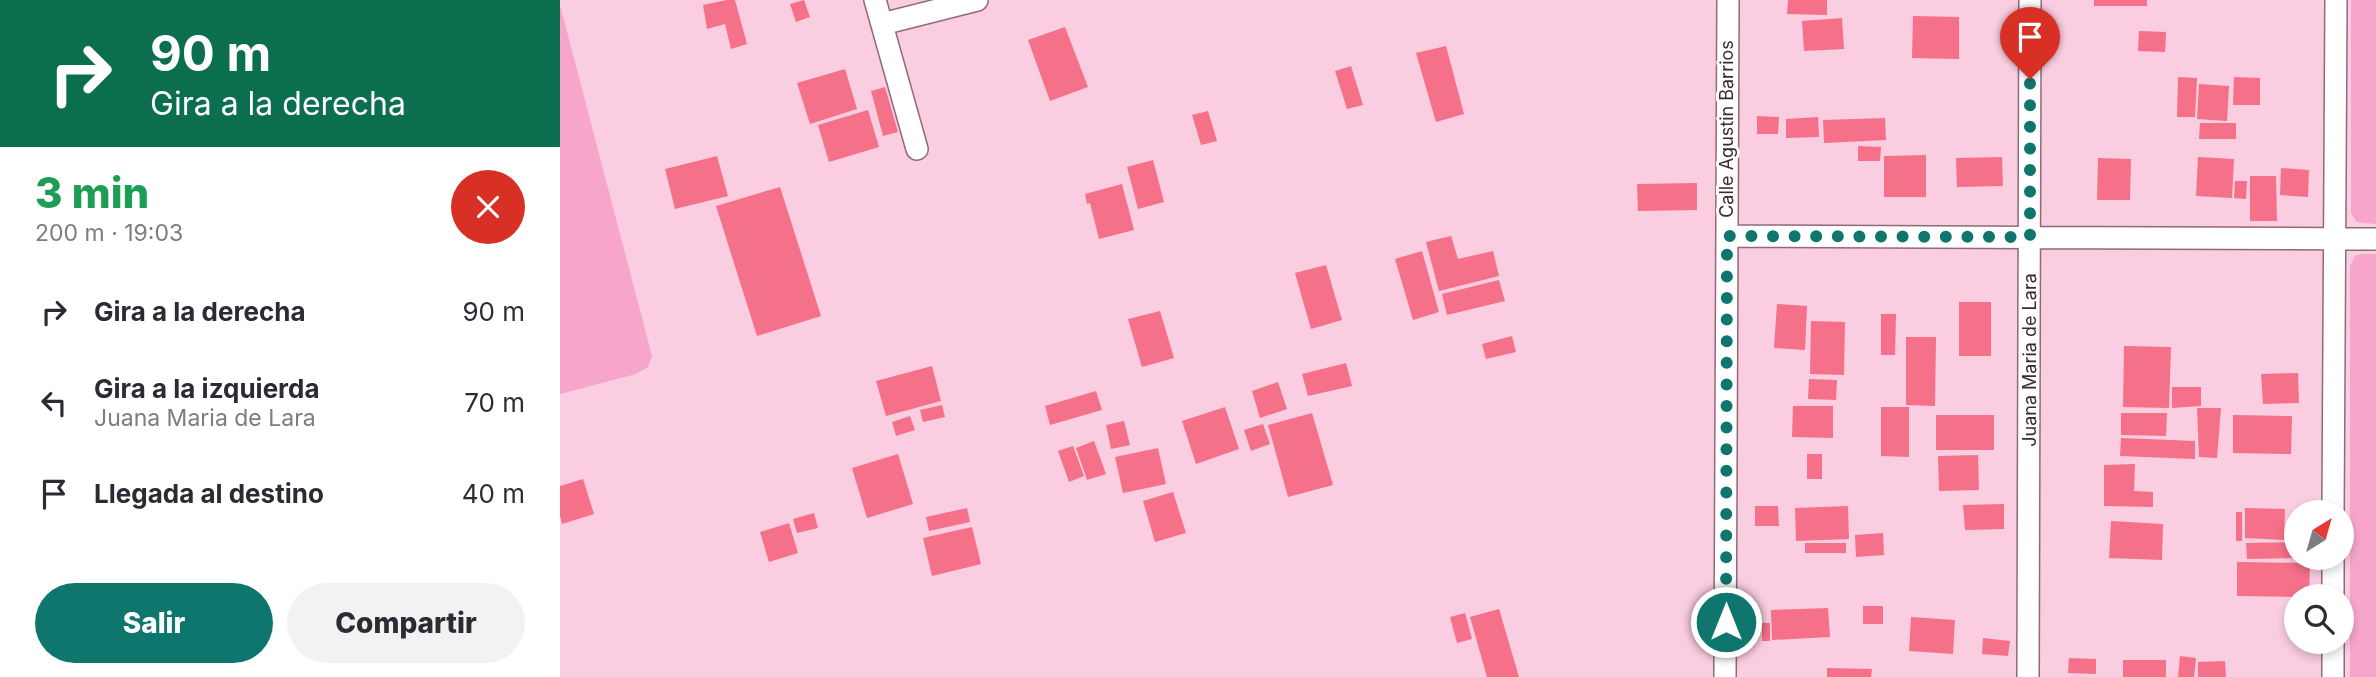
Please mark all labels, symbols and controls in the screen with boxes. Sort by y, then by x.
pin [2000,7,2060,79]
icon: arrive [2011,18,2049,56]
text: 90 m [150,24,271,83]
icon: right [35,28,126,119]
street label: Calle Agustin Barrios [1716,40,1737,218]
text: Gira a la derecha [150,84,406,123]
text: 3 min [35,167,149,218]
button: close [451,170,525,244]
text: 200 m · 19:03 [35,219,183,247]
street label: Juana Maria de Lara [2019,273,2040,447]
icon: right [35,293,73,331]
text: Gira a la derecha [94,296,306,327]
text: 90 m [462,296,525,327]
text: Gira a la izquierda [94,373,320,404]
icon: left [35,384,73,422]
text: 70 m [464,387,525,418]
text: Juana Maria de Lara [94,404,316,432]
icon: arrive [35,475,73,513]
text: Llegada al destino [94,478,324,509]
text: 40 m [462,478,525,509]
north arrow [2284,500,2354,570]
map controls [2284,500,2354,654]
button: Salir [35,583,273,663]
button: Compartir [287,583,525,663]
button: search [2284,584,2354,654]
position arrow [1689,585,1763,659]

